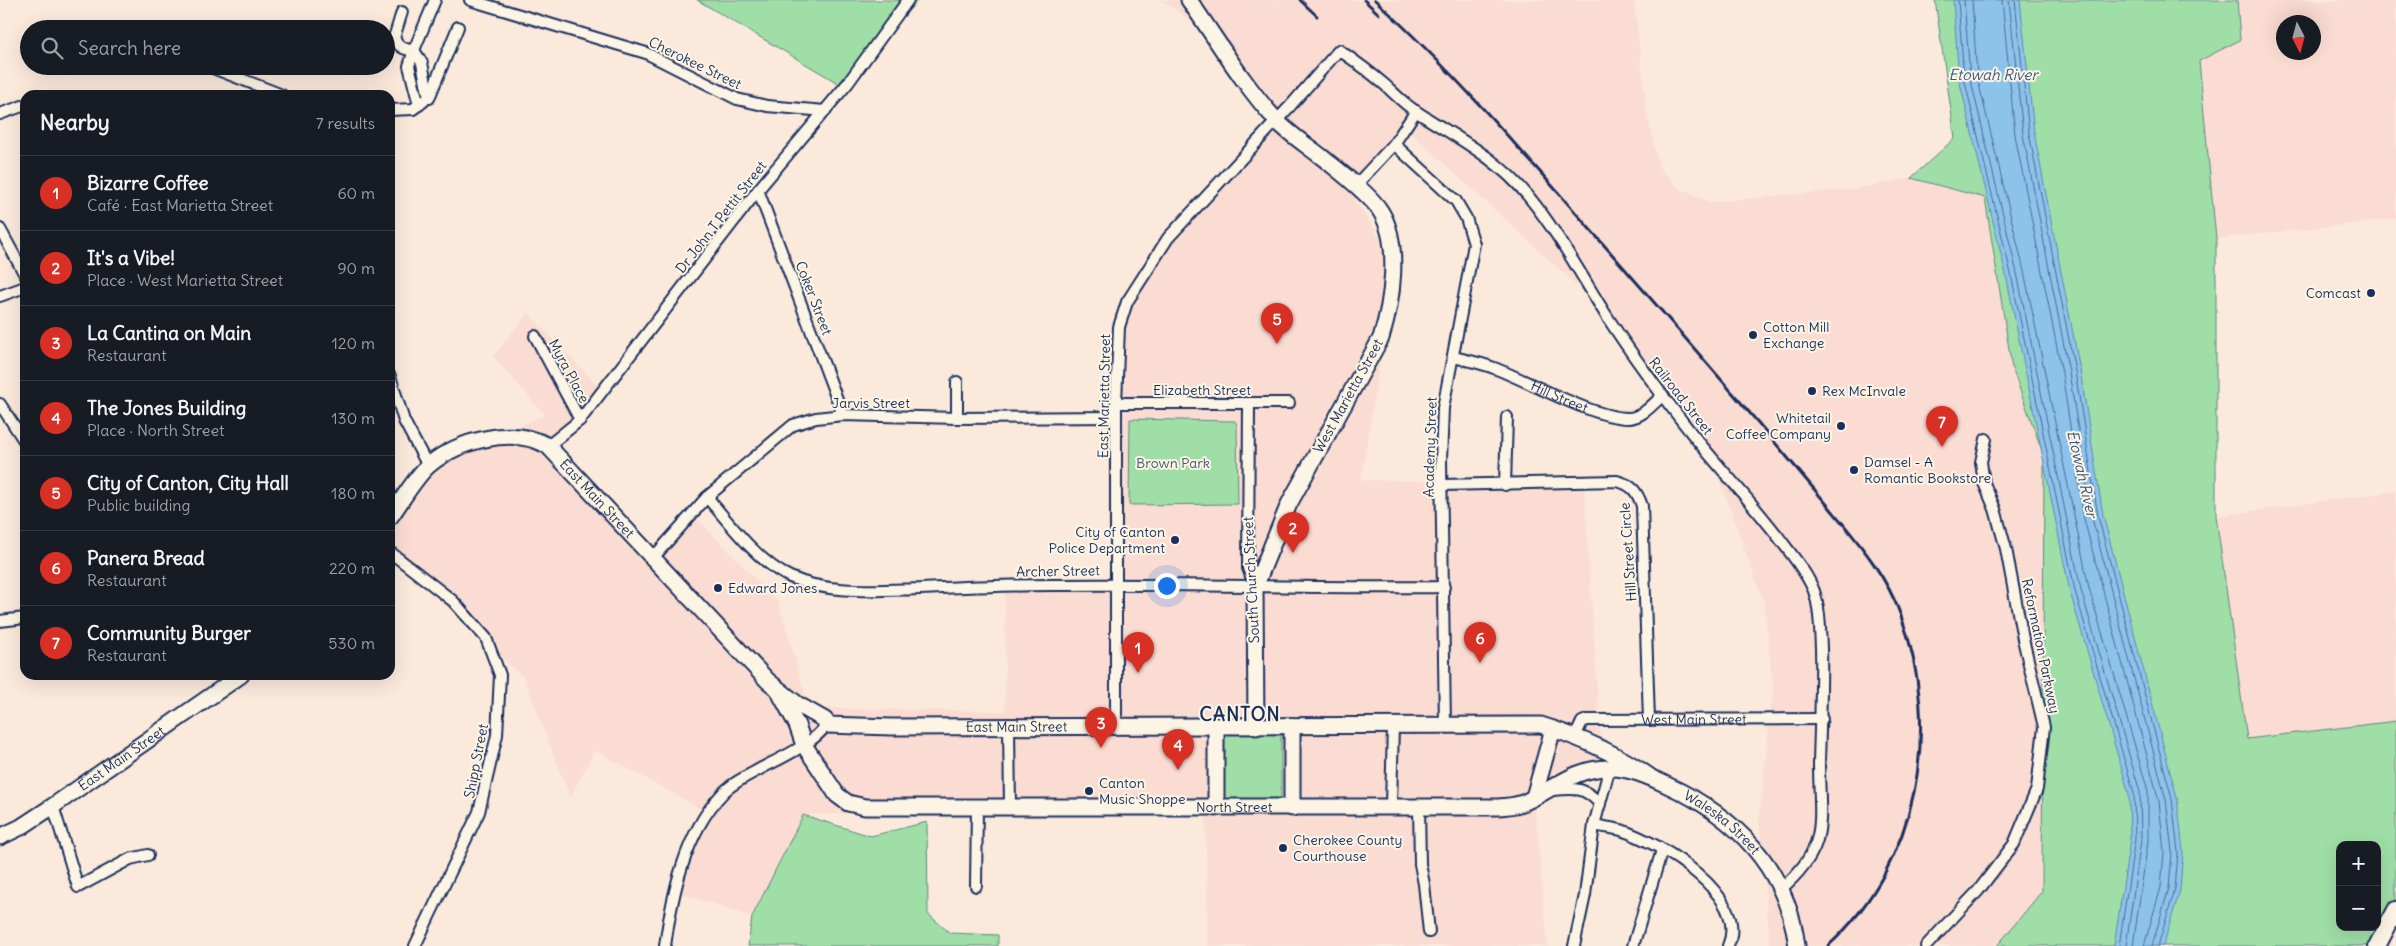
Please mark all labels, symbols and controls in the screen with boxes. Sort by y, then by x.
north arrow [2276,15,2321,60]
search box [20,20,395,75]
street label: Cherokee Street [646,33,745,93]
icon: search [38,34,66,62]
text: Search here [78,36,181,60]
water label: Etowah River [1948,65,2039,84]
text: Nearby [40,109,110,136]
text: 7 results [316,113,375,133]
street label: Dr John T Pettit Street [672,157,771,277]
text: Bizarre Coffee [87,171,209,195]
text: 1 [53,183,59,203]
text: 60 m [337,183,375,203]
text: Café · East Marietta Street [87,195,273,215]
text: It's a Vibe! [87,246,175,270]
text: 2 [52,258,60,278]
text: 90 m [337,258,375,278]
street label: Coker Street [792,258,836,338]
text: Place · West Marietta Street [87,270,283,290]
place label: Comcast [2306,284,2361,302]
marker: Comcast [2365,287,2377,299]
pin: 5 [1261,303,1293,344]
place label: Cotton Mill Exchange [1763,318,1829,352]
text: La Cantina on Main [87,321,251,345]
marker: Cotton Mill Exchange [1747,329,1759,341]
text: 3 [51,333,61,353]
text: 120 m [332,333,375,353]
street label: East Marietta Street [1094,333,1114,458]
street label: West Marietta Street [1309,335,1387,456]
street label: Myra Place [545,336,593,406]
text: Restaurant [87,345,167,365]
street label: Railroad Street [1645,354,1717,439]
street label: Hill Street [1528,376,1591,417]
street label: Elizabeth Street [1153,381,1251,399]
place label: Rex McInvale [1822,382,1906,400]
marker: Rex McInvale [1806,385,1818,397]
street label: Jarvis Street [832,394,910,412]
text: The Jones Building [87,396,246,420]
street label: Academy Street [1419,396,1441,498]
pin: 7 [1926,406,1958,447]
text: 4 [51,408,61,428]
text: 130 m [331,408,375,428]
place label: Whitetail Coffee Company [1726,409,1831,443]
text: Place · North Street [87,420,224,440]
marker: Whitetail Coffee Company [1835,420,1847,432]
water label: Etowah River [2063,428,2102,521]
place label: Damsel - A Romantic Bookstore [1864,453,1991,487]
park label: Brown Park [1136,454,1210,472]
street label: East Main Street [556,455,639,542]
marker: Damsel - A Romantic Bookstore [1848,464,1860,476]
text: City of Canton, City Hall [87,471,289,495]
text: 5 [51,483,61,503]
text: 180 m [331,483,375,503]
text: Public building [87,495,190,515]
street label: Hill Street Circle [1616,502,1640,602]
pin: 2 [1277,512,1309,553]
street label: South Church Street [1239,516,1263,644]
place label: City of Canton Police Department [1049,523,1165,557]
marker: City of Canton Police Department [1169,534,1181,546]
text: Panera Bread [87,546,205,570]
text: 6 [51,558,61,578]
text: 220 m [329,558,375,578]
street label: Archer Street [1016,561,1100,581]
text: Restaurant [87,570,167,590]
your location [1154,573,1180,599]
street label: Reformation Parkway [2018,577,2064,715]
place label: Edward Jones [728,579,817,597]
marker: Edward Jones [712,582,724,594]
text: Community Burger [87,621,251,645]
pin: 6 [1464,622,1496,663]
pin: 1 [1122,632,1154,673]
text: 7 [52,633,60,653]
text: 530 m [328,633,375,653]
text: Restaurant [87,645,167,665]
district label: CANTON [1199,702,1281,726]
pin: 3 [1085,707,1117,748]
street label: West Main Street [1641,710,1747,729]
street label: East Main Street [966,717,1068,736]
street label: East Main Street [75,722,169,795]
street label: Shipp Street [460,722,492,800]
pin: 4 [1162,729,1194,770]
place label: Canton Music Shoppe [1099,774,1186,808]
marker: Canton Music Shoppe [1083,785,1095,797]
street label: Waleska Street [1681,786,1764,858]
street label: North Street [1196,798,1273,816]
place label: Cherokee County Courthouse [1293,831,1403,865]
map controls [2336,841,2381,931]
button: + [2336,841,2381,886]
marker: Cherokee County Courthouse [1277,842,1289,854]
button: − [2336,886,2381,931]

